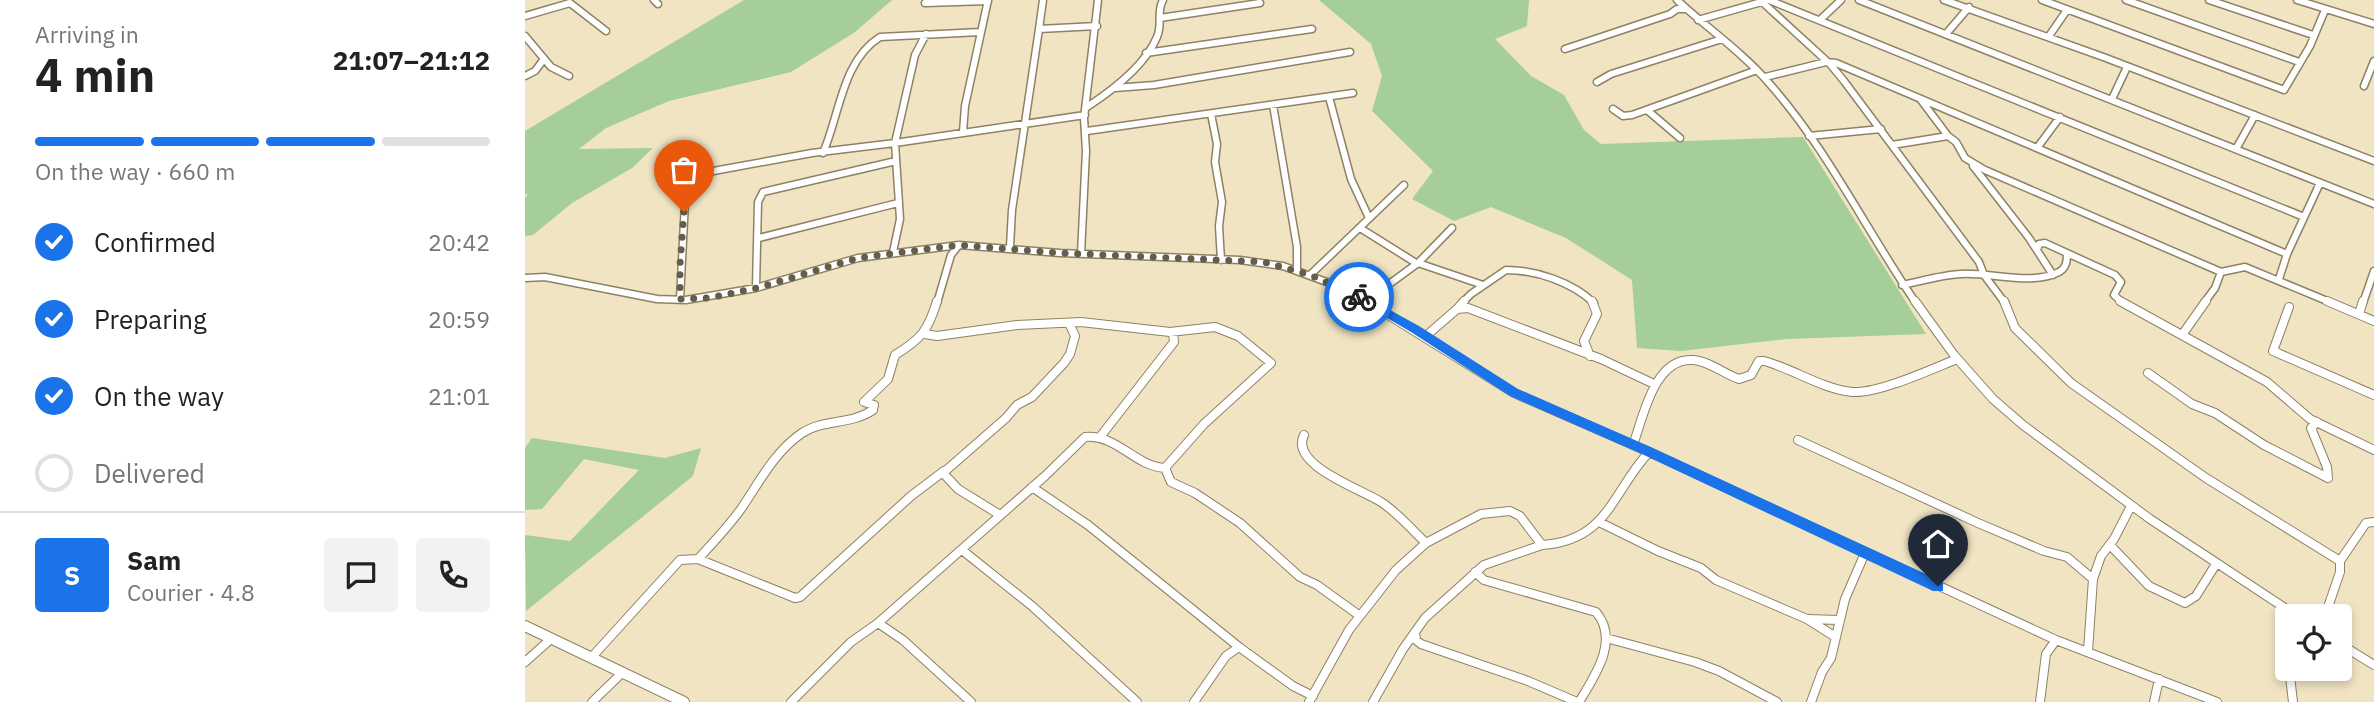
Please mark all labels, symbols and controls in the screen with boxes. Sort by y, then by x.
text: Arriving in [35,19,139,49]
text: 21:07–21:12 [333,43,490,77]
text: 4 min [35,45,155,105]
pin [654,140,714,212]
icon: bag [665,151,703,189]
text: On the way · 660 m [35,156,235,186]
icon: check [35,223,73,261]
text: Confirmed [94,225,216,259]
text: 20:42 [428,227,490,257]
courier [1324,262,1394,332]
icon: bike [1340,278,1378,316]
icon: check [35,300,73,338]
text: Preparing [94,302,207,336]
text: 20:59 [428,304,490,334]
icon: check [35,377,73,415]
text: On the way [94,379,224,413]
text: 21:01 [428,381,490,411]
text: Delivered [94,456,205,490]
pin [1908,514,1968,586]
icon: home [1919,525,1957,563]
button: chat [324,538,398,612]
button: phone [416,538,490,612]
text: Sam [127,543,181,577]
text: S [64,558,80,592]
text: Courier · 4.8 [127,577,255,607]
map controls [2275,604,2352,681]
button: locate [2275,604,2352,681]

